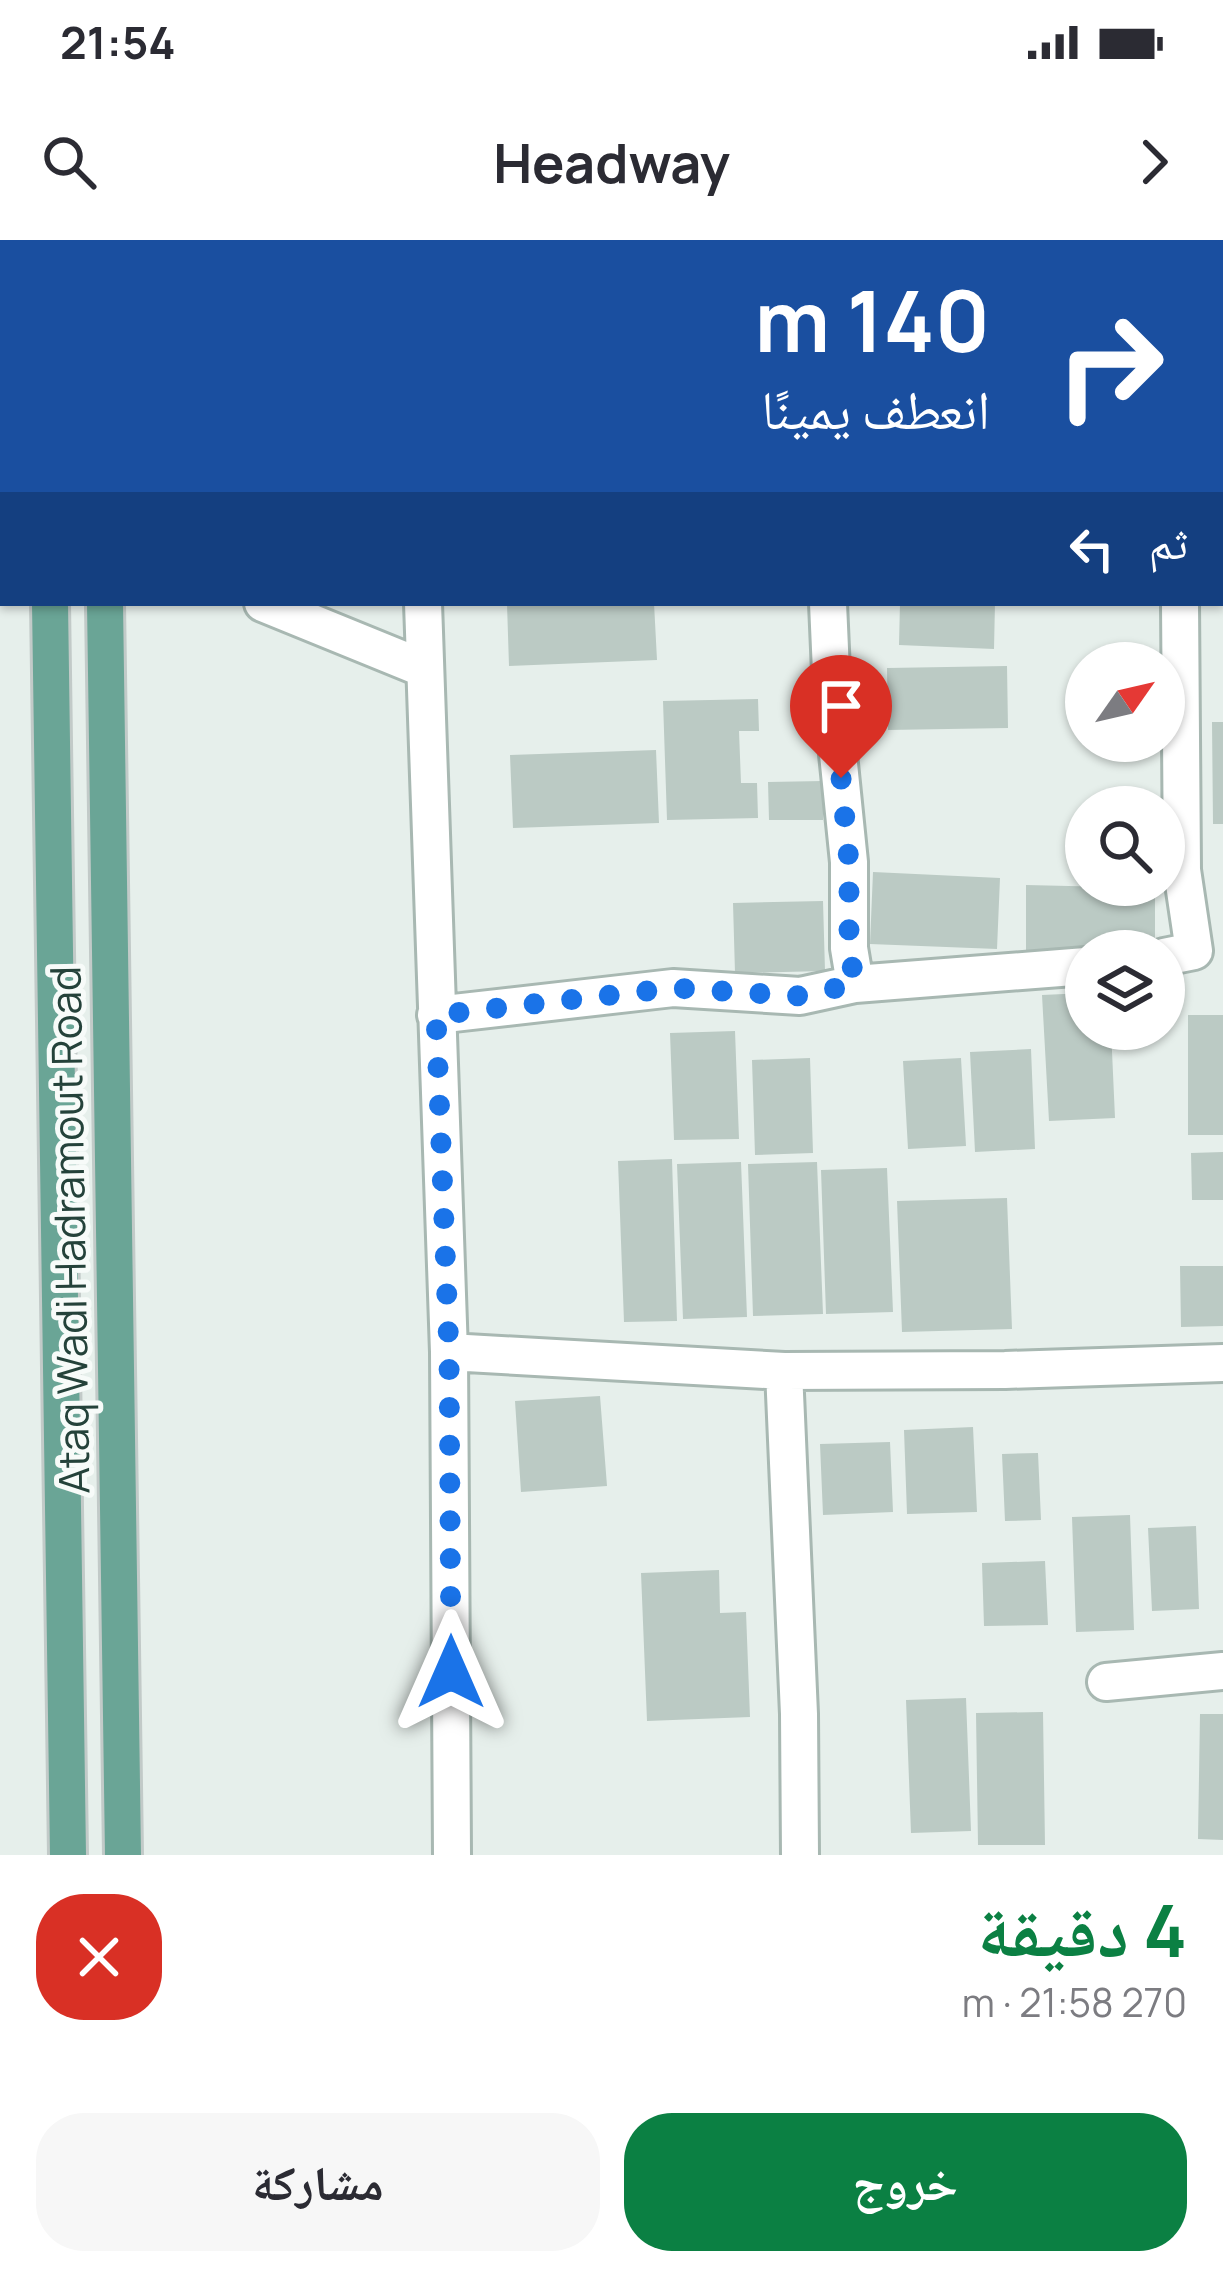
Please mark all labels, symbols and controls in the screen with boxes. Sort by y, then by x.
text: 21:54 [60,11,176,73]
text: Headway [493,125,730,199]
icon: search [36,129,102,195]
icon: forward [1121,129,1187,195]
text: 140 m [754,262,990,377]
icon: right [1032,288,1188,444]
text: انعطف يمينًا [761,371,990,445]
text: ثم [1149,511,1188,573]
icon: left [1059,516,1125,582]
north arrow [1065,642,1185,762]
map controls [1065,642,1185,1050]
pin [790,655,892,778]
icon: arrive [808,673,874,739]
button: search [1065,786,1185,906]
button: layers [1065,930,1185,1050]
street label: Ataq Wadi Hadramout Road [35,966,103,1494]
position arrow [388,1609,514,1735]
text: 4 دقيقة [978,1880,1187,1979]
button: close [36,1894,162,2020]
text: 270 m · 21:58 [962,1975,1187,2029]
button: مشاركة [36,2113,600,2251]
button: خروج [624,2113,1187,2251]

